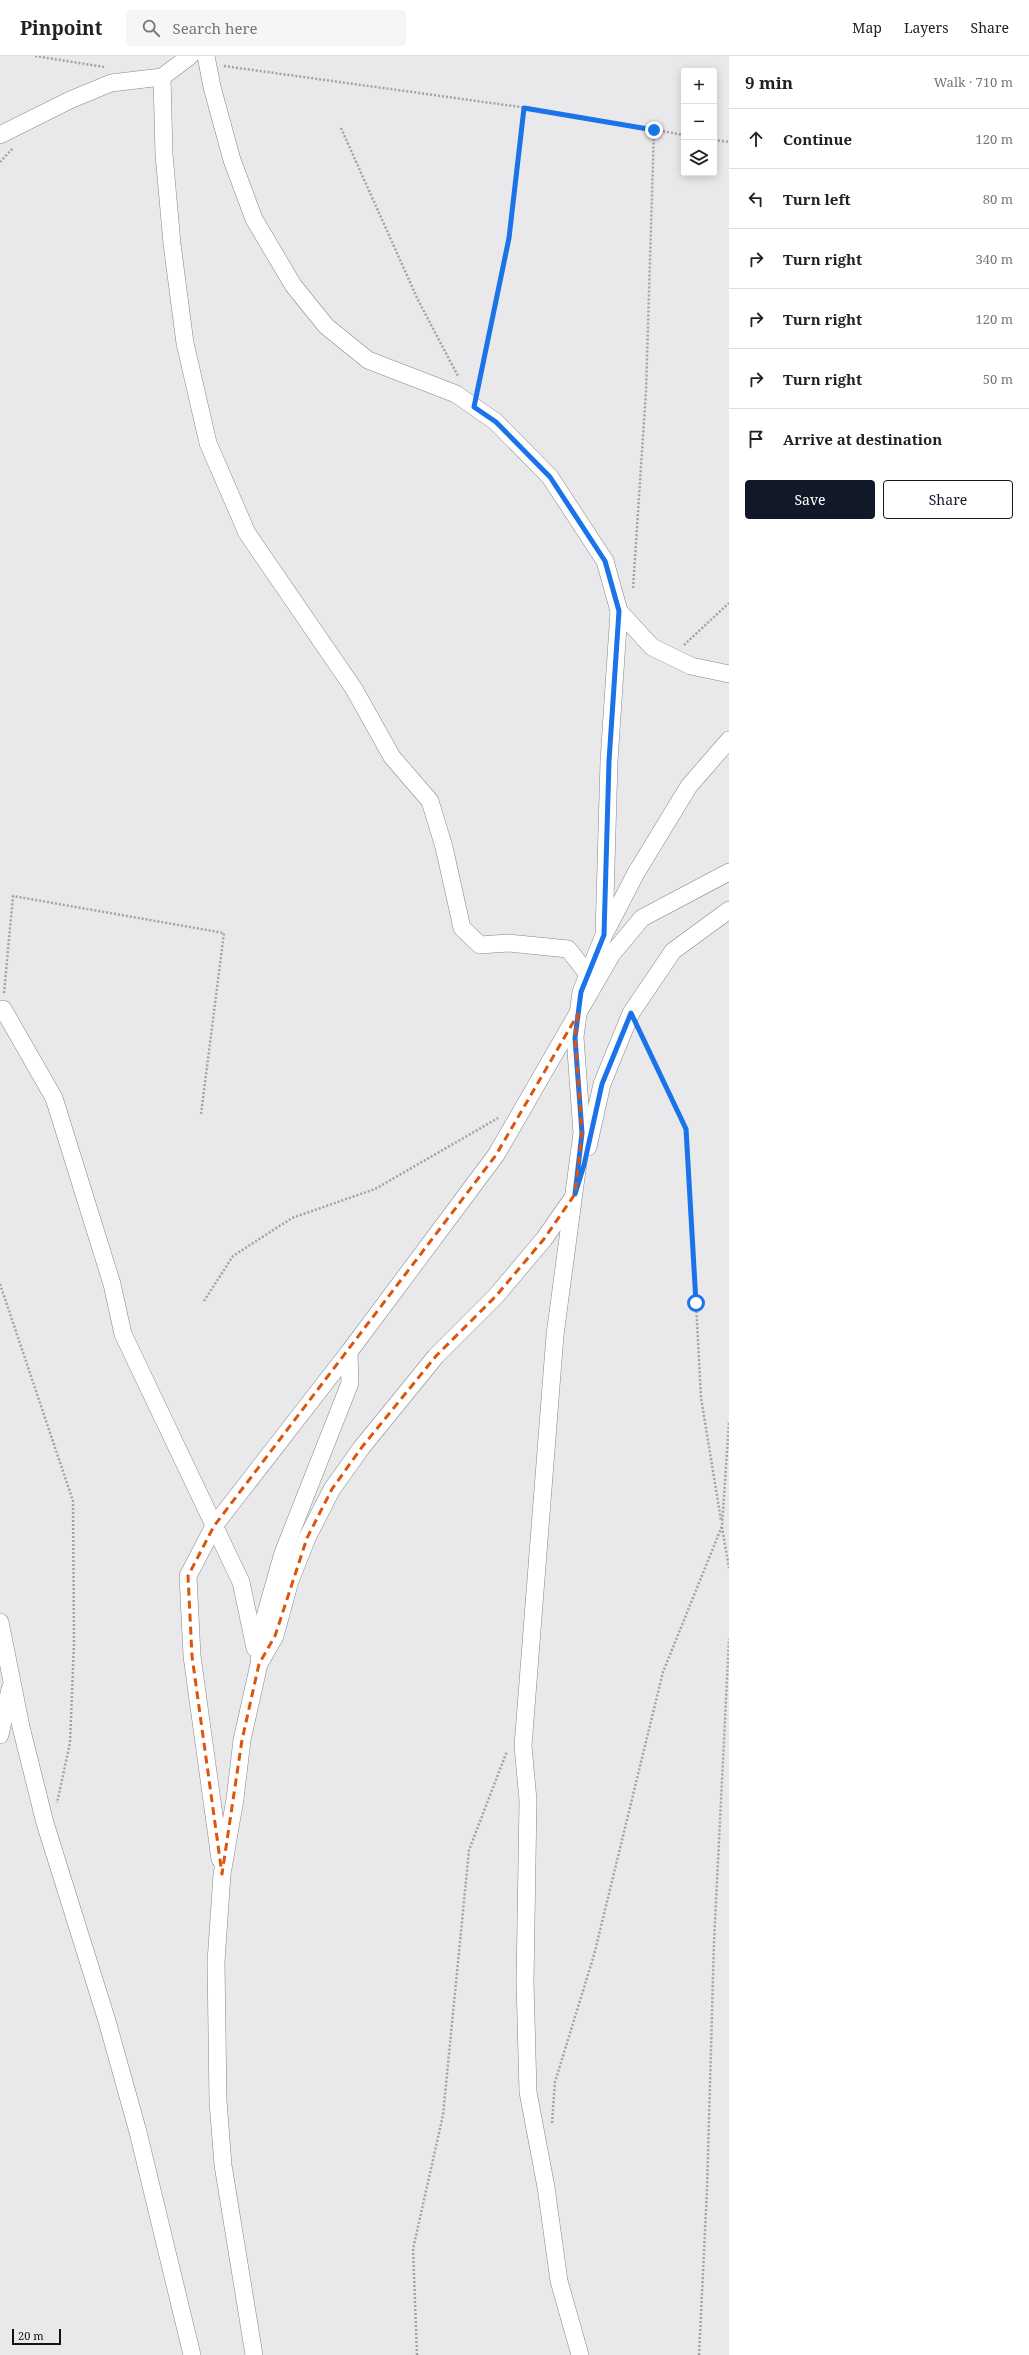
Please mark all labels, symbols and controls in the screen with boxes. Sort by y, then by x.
search box [126,10,406,46]
text: Pinpoint [20,15,102,41]
icon: search [140,17,162,39]
text: Search here [172,18,258,38]
text: Map [852,18,882,37]
text: Layers [904,18,949,37]
text: Share [971,18,1009,37]
map controls [681,68,717,176]
button: + [681,68,717,104]
text: 9 min [745,71,793,94]
text: Walk · 710 m [934,73,1013,91]
button: − [681,104,717,140]
route end [645,121,663,139]
icon: ahead [745,128,767,150]
text: Continue [783,129,852,149]
text: 120 m [976,130,1013,148]
button: layers [681,140,717,176]
icon: left [745,188,767,210]
text: Turn left [783,189,851,209]
text: 80 m [983,190,1013,208]
icon: right [745,248,767,270]
text: Turn right [783,249,862,269]
text: 340 m [976,250,1013,268]
icon: right [745,308,767,330]
text: Turn right [783,309,862,329]
text: 120 m [976,310,1013,328]
icon: right [745,368,767,390]
text: Turn right [783,369,862,389]
text: 50 m [983,370,1013,388]
icon: arrive [745,428,767,450]
text: Arrive at destination [783,429,942,449]
button: Save [745,480,875,519]
button: Share [883,480,1013,519]
route start [687,1294,705,1312]
scale bar [12,2327,61,2346]
text: 20 m [18,2328,44,2343]

